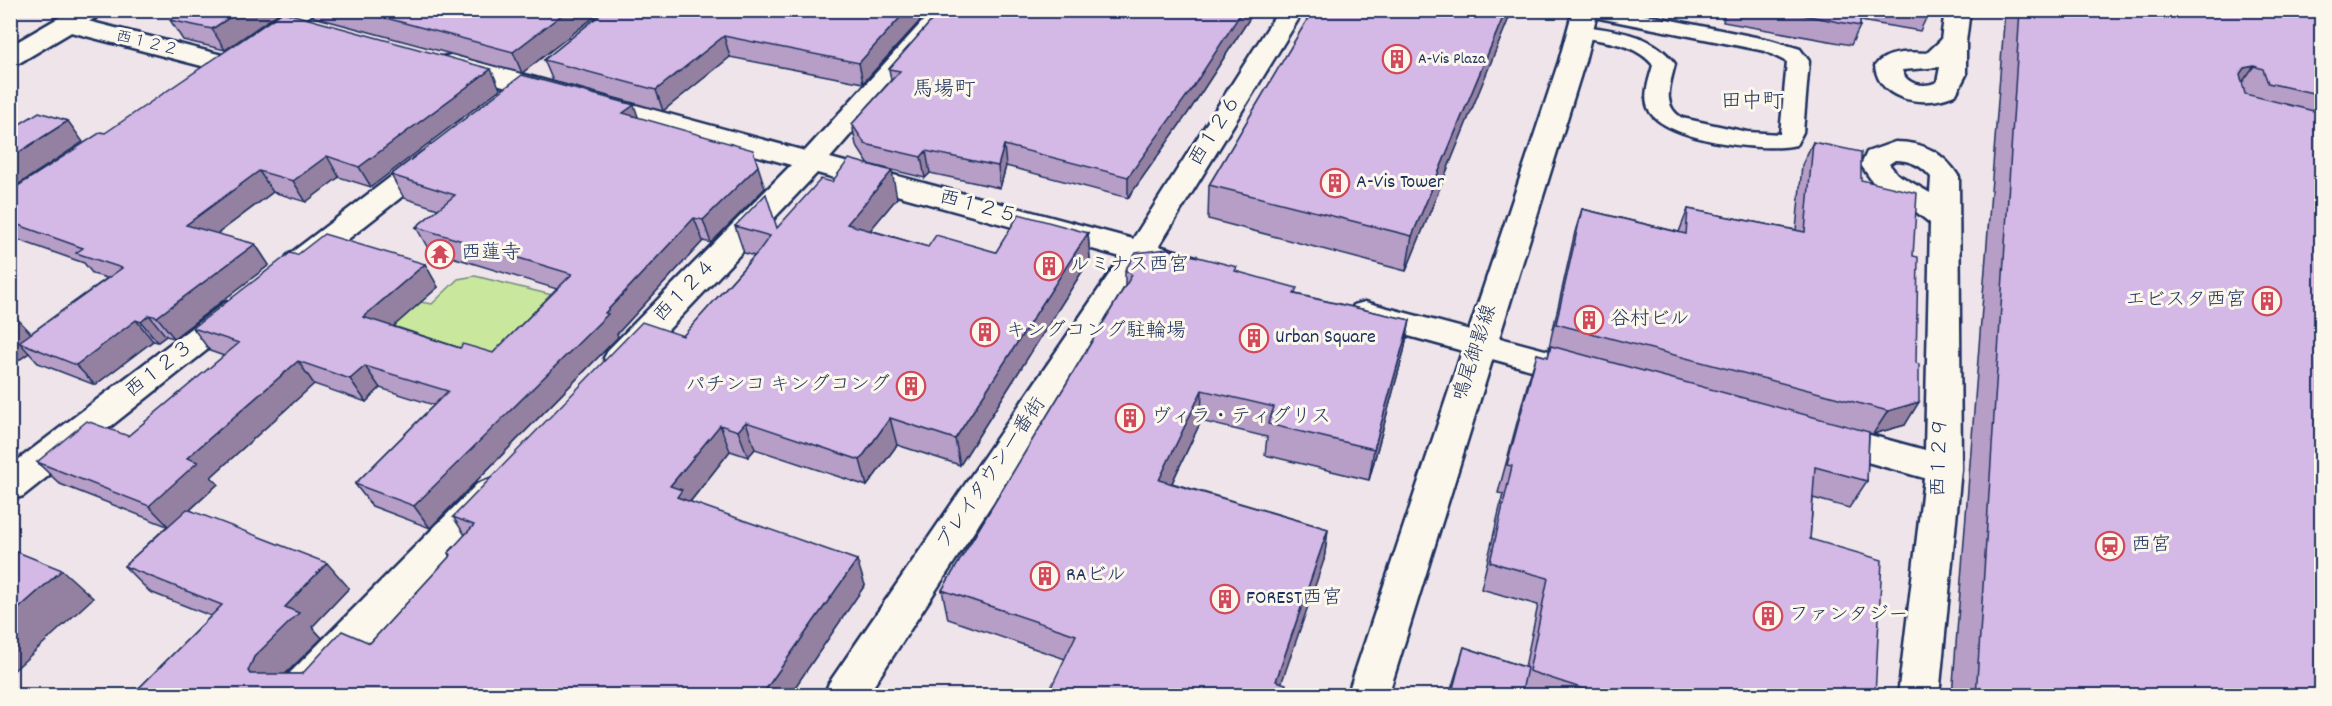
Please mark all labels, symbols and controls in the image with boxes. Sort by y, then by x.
street label: 西１２２ [113,25,181,63]
building icon: A-Vis Plaza [1381,43,1413,75]
place label: A-Vis Plaza [1418,48,1486,71]
district label: 馬場町 [913,76,976,106]
district label: 田中町 [1721,88,1784,118]
street label: 西１２６ [1183,90,1249,172]
building icon: A-Vis Tower [1319,167,1351,199]
place label: A-Vis Tower [1356,169,1445,197]
street label: 西１２５ [936,184,1020,232]
temple icon: 西蓮寺 [424,238,456,270]
place label: 西蓮寺 [461,240,521,268]
building icon: ルミナス西宮 [1033,250,1065,282]
place label: ルミナス西宮 [1070,252,1189,280]
street label: 西１２４ [648,253,724,329]
building icon: エビスタ西宮 [2251,285,2283,317]
place label: エビスタ西宮 [2126,287,2246,315]
street label: 鳴尾御影線 [1447,301,1505,405]
building icon: 谷村ビル [1573,304,1605,336]
place label: 谷村ビル [1610,306,1690,334]
building icon: キングコング駐輪場 [969,316,1001,348]
place label: キングコング駐輪場 [1006,318,1186,346]
building icon: Urban Square [1238,322,1270,354]
place label: Urban Square [1275,324,1376,352]
street label: 西１２３ [120,334,200,406]
building icon: パチンコ キングコング [895,370,927,402]
place label: パチンコ キングコング [685,372,890,400]
street label: プレイタウン一番街 [931,392,1053,556]
building icon: ヴィラ・ティグリス [1114,402,1146,434]
place label: ヴィラ・ティグリス [1151,404,1331,432]
street label: 西１２９ [1926,417,1956,497]
station icon: 西宮 [2094,530,2126,562]
place label: 西宮 [2131,532,2171,560]
building icon: RAビル [1029,560,1061,592]
place label: RAビル [1066,562,1126,590]
building icon: FOREST西宮 [1209,583,1241,615]
place label: FOREST西宮 [1246,585,1342,613]
building icon: ファンタジー [1752,600,1784,632]
place label: ファンタジー [1789,602,1908,630]

